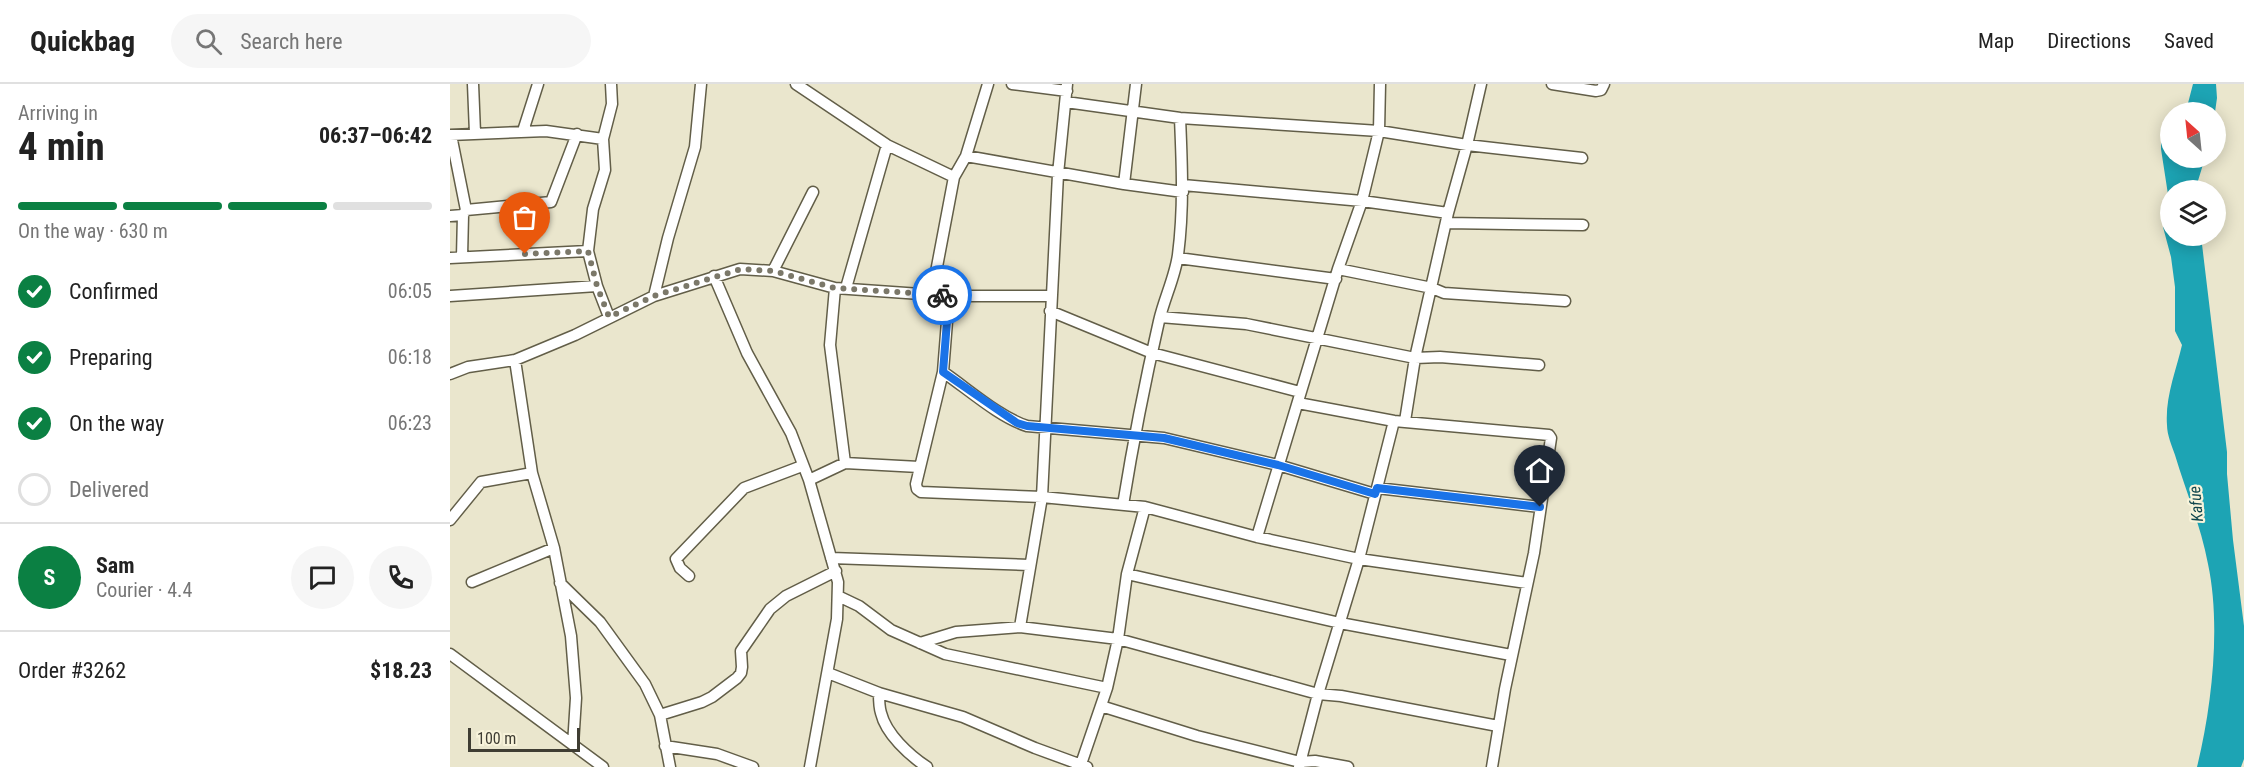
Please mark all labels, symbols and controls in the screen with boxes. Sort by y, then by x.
search box [171,14,591,68]
text: Quickbag [30,25,135,58]
icon: search [192,25,225,58]
text: Search here [240,29,342,54]
text: Map [1978,29,2014,53]
text: Directions [2047,29,2131,53]
text: Saved [2164,29,2214,53]
text: Arriving in [18,101,98,125]
north arrow [2160,102,2226,168]
map controls [2160,102,2226,246]
text: 06:37–06:42 [319,123,432,148]
text: 4 min [18,124,105,170]
button: layers [2160,180,2226,246]
pin [499,192,550,254]
icon: bag [508,201,541,234]
text: On the way · 630 m [18,219,168,243]
courier [912,265,972,325]
icon: check [18,275,51,308]
text: Confirmed [69,279,158,304]
text: 06:05 [388,279,432,303]
icon: bike [926,279,959,312]
icon: check [18,341,51,374]
text: Preparing [69,345,153,370]
text: 06:18 [388,345,432,369]
icon: check [18,407,51,440]
text: On the way [69,411,164,436]
text: 06:23 [388,411,432,435]
pin [1514,445,1565,507]
icon: home [1523,454,1556,487]
text: Delivered [69,477,149,502]
water label: Kafue [2185,485,2207,523]
button: chat [291,546,354,609]
button: phone [369,546,432,609]
text: Sam [96,553,135,578]
text: S [44,565,55,590]
text: Courier · 4.4 [96,578,192,602]
text: Order #3262 [18,658,126,683]
text: $18.23 [370,658,432,683]
scale bar [468,725,580,752]
text: 100 m [477,729,516,748]

